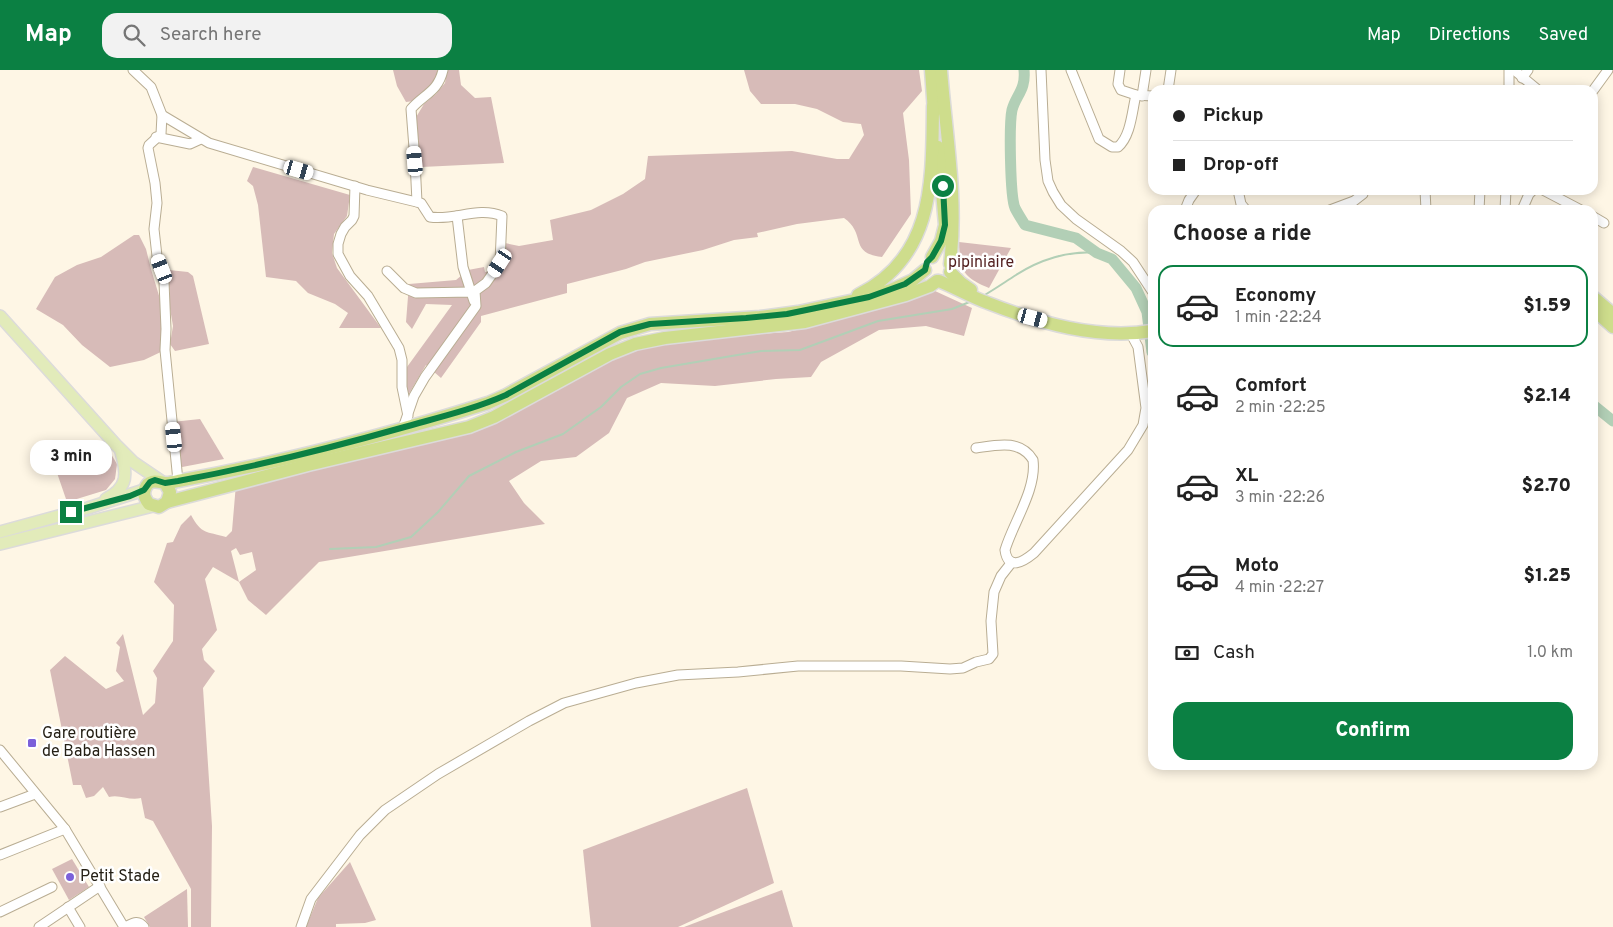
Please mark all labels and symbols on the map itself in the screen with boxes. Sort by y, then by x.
car [406,145,423,177]
car [282,159,315,181]
route start [932,175,954,197]
car [485,246,514,280]
car [149,252,174,286]
park label: pipiniaire [948,253,1014,273]
car [1016,307,1049,329]
car [164,421,183,453]
callout: 3 min [30,440,112,474]
route end [60,501,82,523]
place label: Gare routière de Baba Hassen [42,724,156,762]
marker: Gare routière de Baba Hassen [26,737,38,749]
place label: Petit Stade [80,867,160,887]
marker: Petit Stade [64,871,76,883]

